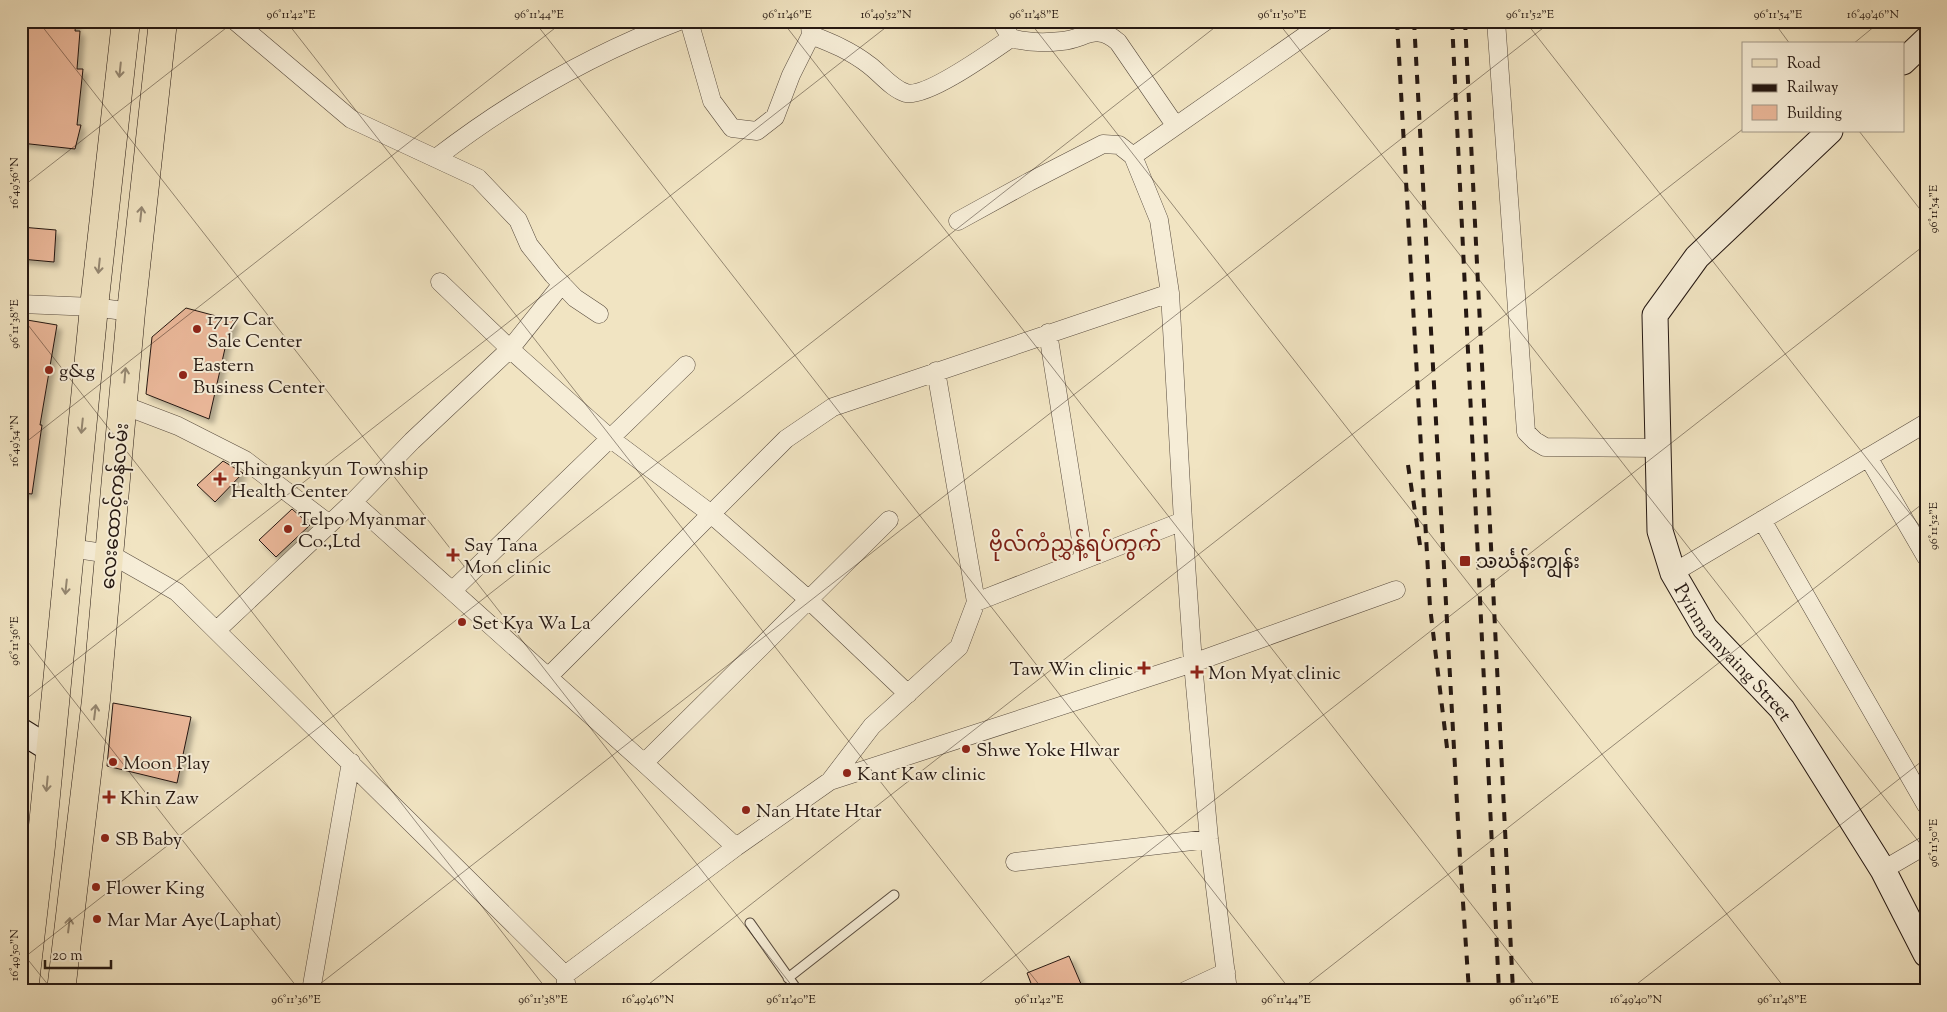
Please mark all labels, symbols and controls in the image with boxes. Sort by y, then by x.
text: 96°11'42"E [267,6,316,24]
text: 96°11'44"E [514,6,564,24]
text: 96°11'46"E [762,6,812,24]
text: 16°49'52"N [860,6,912,24]
text: 96°11'48"E [1009,6,1059,24]
text: 96°11'50"E [1258,6,1307,24]
text: 96°11'52"E [1506,6,1555,24]
text: 96°11'54"E [1754,6,1803,24]
text: 16°49'46"N [1847,6,1900,24]
legend [1742,42,1904,132]
text: Road [1787,54,1821,75]
one-way arrow [115,61,125,77]
text: Railway [1787,78,1839,99]
text: Building [1787,104,1842,125]
text: 16°49'56"N [6,157,24,209]
text: 96°11'54"E [1925,184,1943,233]
one-way arrow [137,206,146,222]
one-way arrow [94,258,104,274]
text: 96°11'38"E [6,299,24,349]
place label: 1717 Car Sale Center [207,307,302,356]
marker: 1717 Car Sale Center [191,323,203,335]
place label: Eastern Business Center [193,353,325,402]
place label: g&g [59,359,95,386]
marker: g&g [43,364,55,376]
one-way arrow [120,368,130,384]
marker: Eastern Business Center [177,369,189,381]
text: 16°49'54"N [6,415,24,467]
one-way arrow [77,417,87,433]
street label: လေးထောင့်ကန်လမ်း [93,422,137,590]
place label: Thingankyun Township Health Center [231,457,428,506]
marker: Thingankyun Township Health Center [213,472,227,486]
text: 96°11'52"E [1925,501,1943,550]
place label: Telpo Myanmar Co.,Ltd [298,507,427,556]
marker: Telpo Myanmar Co.,Ltd [282,523,294,535]
district label: ဗိုလ်ကံညွှန့်ရပ်ကွက် [989,528,1161,561]
place label: Say Tana Mon clinic [464,533,552,582]
place label: သင်္ဃန်းကျွန်း [1476,547,1580,579]
marker: Say Tana Mon clinic [446,548,460,562]
marker: သင်္ဃန်းကျွန်း [1458,554,1472,568]
one-way arrow [61,579,71,595]
street label: Pyinmamyaing Street [1666,579,1798,728]
place label: Set Kya Wa La [472,611,591,638]
text: 96°11'36"E [6,616,24,666]
marker: Set Kya Wa La [456,616,468,628]
place label: Taw Win clinic [1010,657,1133,684]
marker: Taw Win clinic [1137,661,1151,675]
place label: Mon Myat clinic [1208,661,1341,688]
marker: Mon Myat clinic [1190,665,1204,679]
one-way arrow [90,704,100,720]
place label: Shwe Yoke Hlwar [976,738,1120,765]
marker: Shwe Yoke Hlwar [960,743,972,755]
place label: Moon Play [123,751,211,778]
marker: Moon Play [107,756,119,768]
place label: Kant Kaw clinic [857,762,986,789]
marker: Kant Kaw clinic [841,767,853,779]
one-way arrow [42,776,51,792]
place label: Khin Zaw [120,786,199,813]
marker: Khin Zaw [102,790,116,804]
place label: Nan Htate Htar [756,799,882,826]
marker: Nan Htate Htar [740,804,752,816]
text: 96°11'50"E [1925,818,1943,867]
place label: SB Baby [115,827,183,854]
marker: SB Baby [99,832,111,844]
place label: Flower King [106,876,205,903]
marker: Flower King [90,881,102,893]
place label: Mar Mar Aye(Laphat) [107,908,282,935]
marker: Mar Mar Aye(Laphat) [91,913,103,925]
one-way arrow [64,917,74,933]
text: 16°49'50"N [6,929,24,981]
scale bar [45,937,111,969]
text: 20 m [52,946,83,967]
text: 96°11'36"E [271,991,321,1009]
text: 96°11'38"E [518,991,568,1009]
text: 16°49'46"N [622,991,675,1009]
text: 96°11'40"E [766,991,816,1009]
text: 96°11'42"E [1015,991,1064,1009]
text: 96°11'44"E [1261,991,1311,1009]
text: 96°11'46"E [1509,991,1559,1009]
text: 16°49'40"N [1610,991,1663,1009]
text: 96°11'48"E [1757,991,1807,1009]

